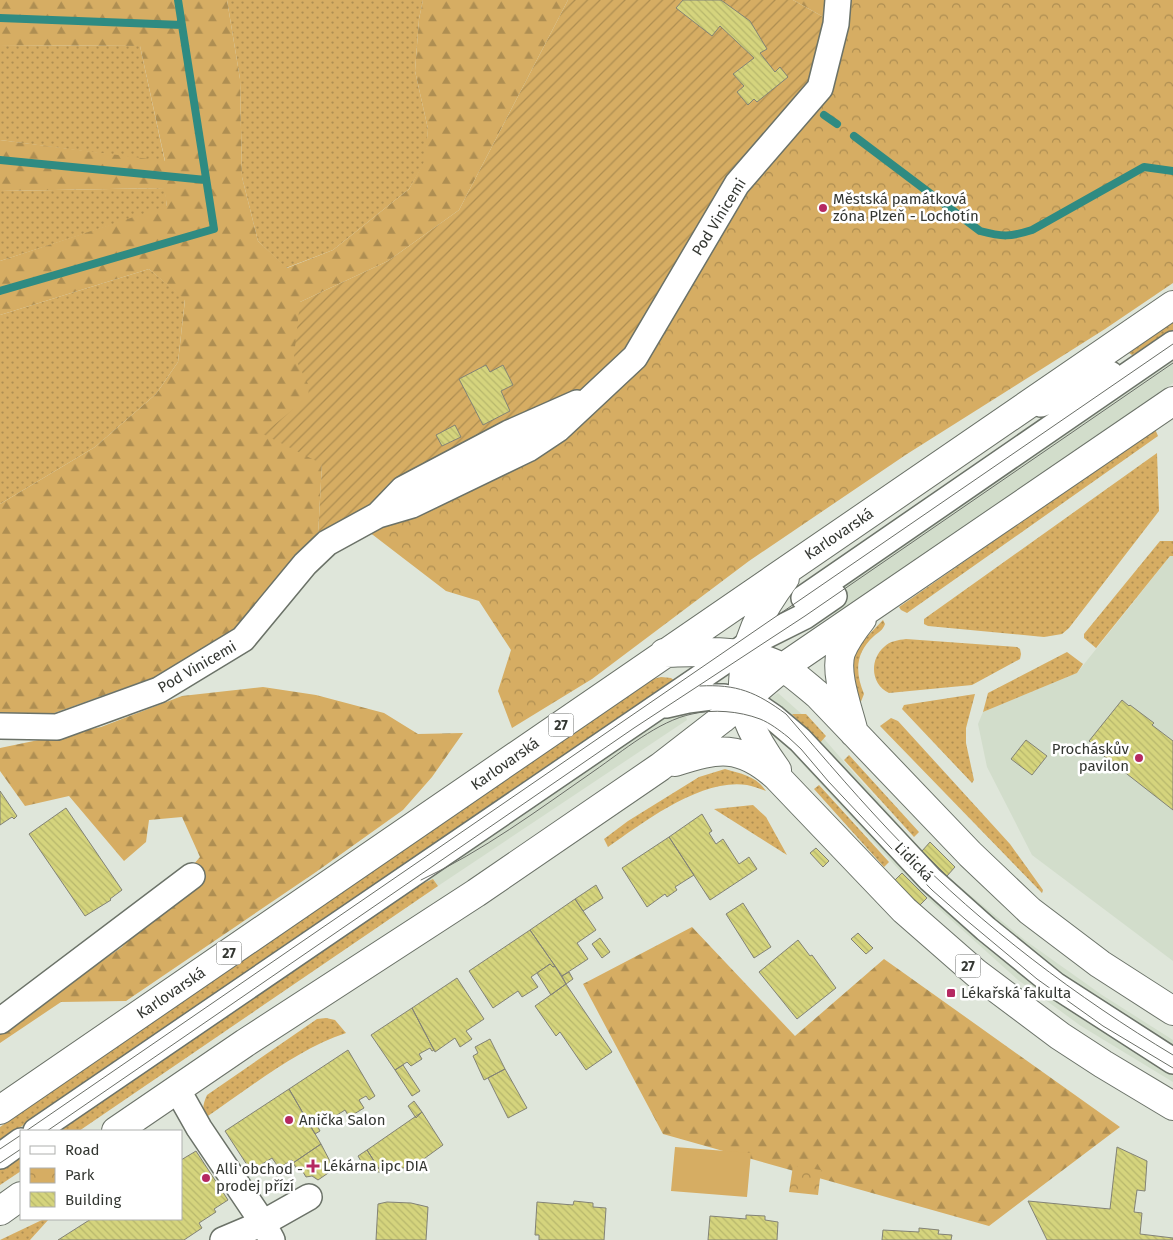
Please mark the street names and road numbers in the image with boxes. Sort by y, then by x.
street label: Pod Vinicemi [688,175,750,259]
street label: Karlovarská [801,504,877,564]
street label: Pod Vinicemi [155,637,239,697]
road number: 27 [548,714,574,736]
street label: Karlovarská [467,734,543,794]
street label: Lidická [891,839,937,885]
road number: 27 [216,941,242,964]
road number: 27 [956,954,980,978]
street label: Karlovarská [133,963,209,1023]

